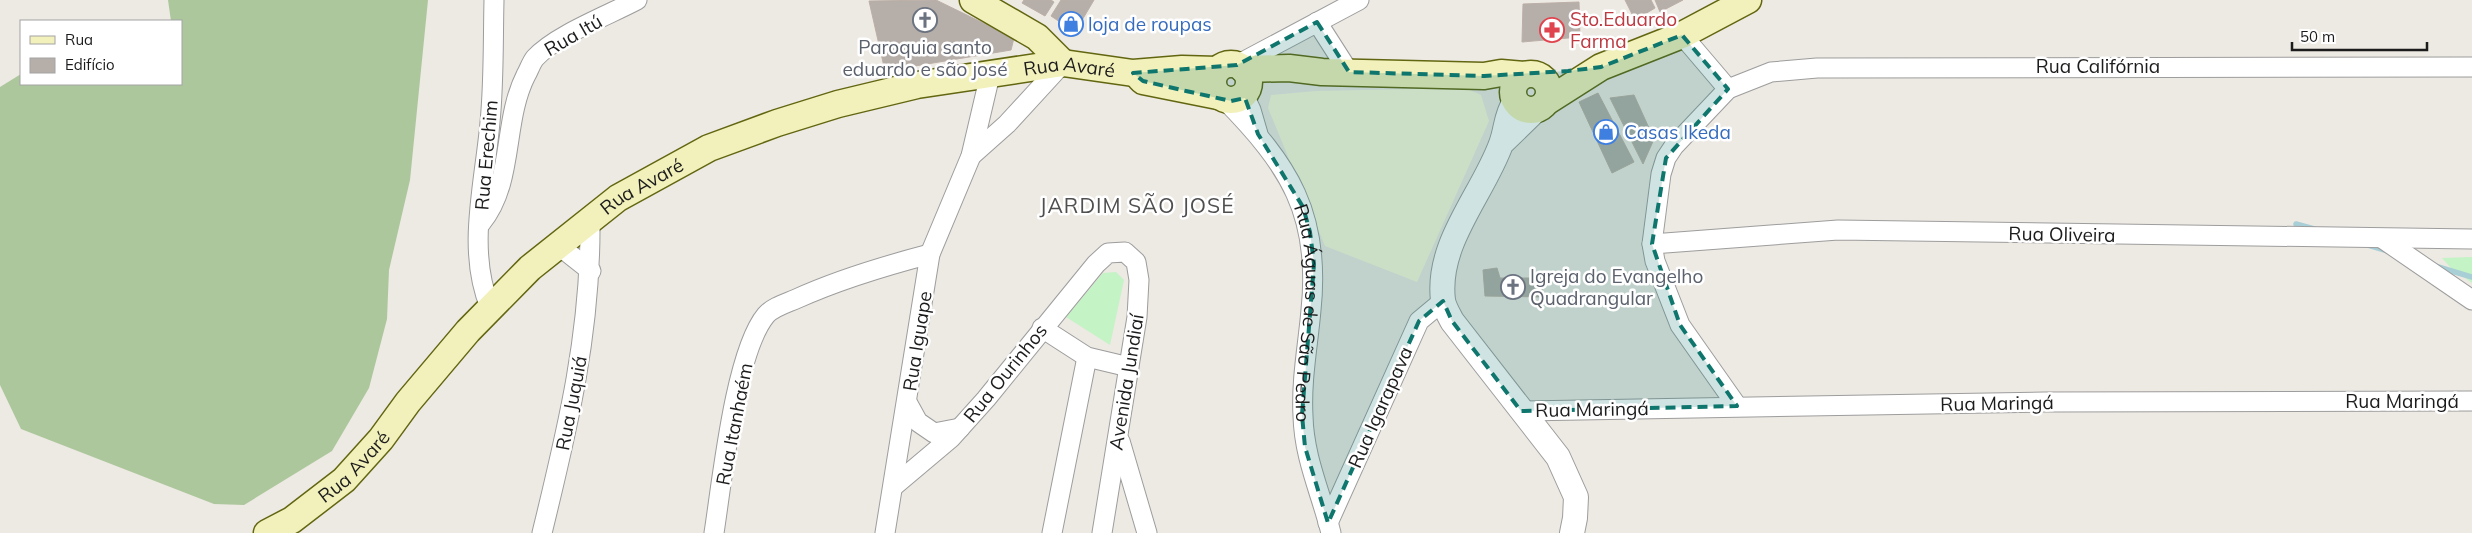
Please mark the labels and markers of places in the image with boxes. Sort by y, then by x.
church icon: Paroquia santo eduardo e são josé [912,7,938,33]
place label: Sto.Eduardo Farma [1570,7,1677,53]
shop icon: loja de roupas [1058,11,1084,37]
place label: loja de roupas [1088,12,1212,36]
pharmacy icon: Sto.Eduardo Farma [1539,17,1565,43]
place label: Paroquia santo eduardo e são josé [842,35,1008,81]
shop icon: Casas Ikeda [1593,119,1619,145]
place label: Casas Ikeda [1624,120,1731,144]
place label: Igreja do Evangelho Quadrangular [1530,264,1703,310]
church icon: Igreja do Evangelho Quadrangular [1500,274,1526,300]

